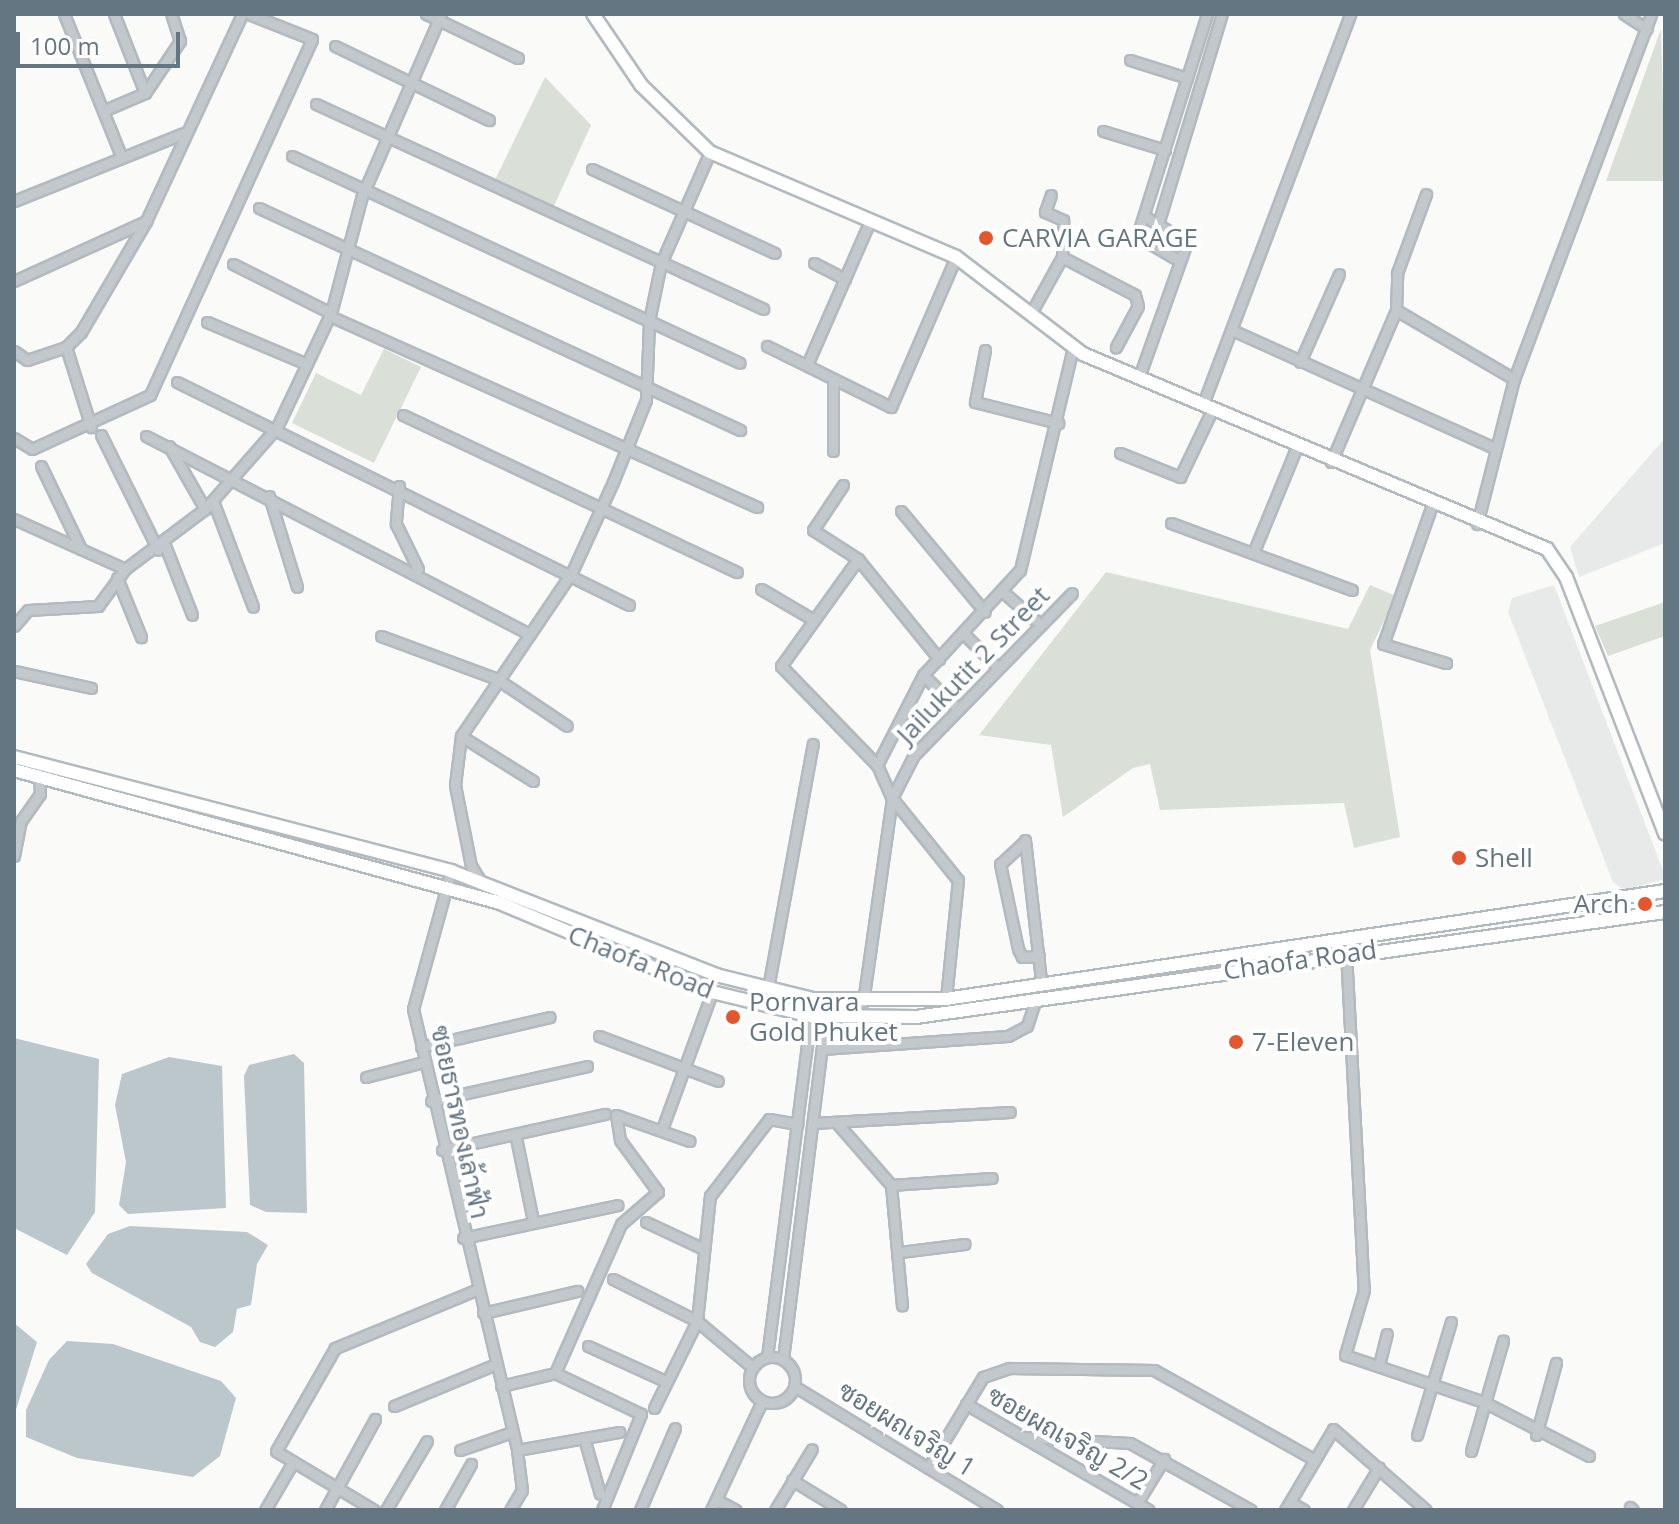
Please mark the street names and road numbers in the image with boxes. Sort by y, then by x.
street label: Jailukutit 2 Street [890,580,1056,750]
street label: Chaofa Road [564,919,718,1005]
street label: Chaofa Road [1221,934,1379,986]
street label: ซอยธารทองเล้าฟ้า [424,1023,496,1221]
street label: ซอยผถเจริญ 1 [833,1375,981,1483]
street label: ซอยผถเจริญ 2/2 [982,1379,1154,1497]

